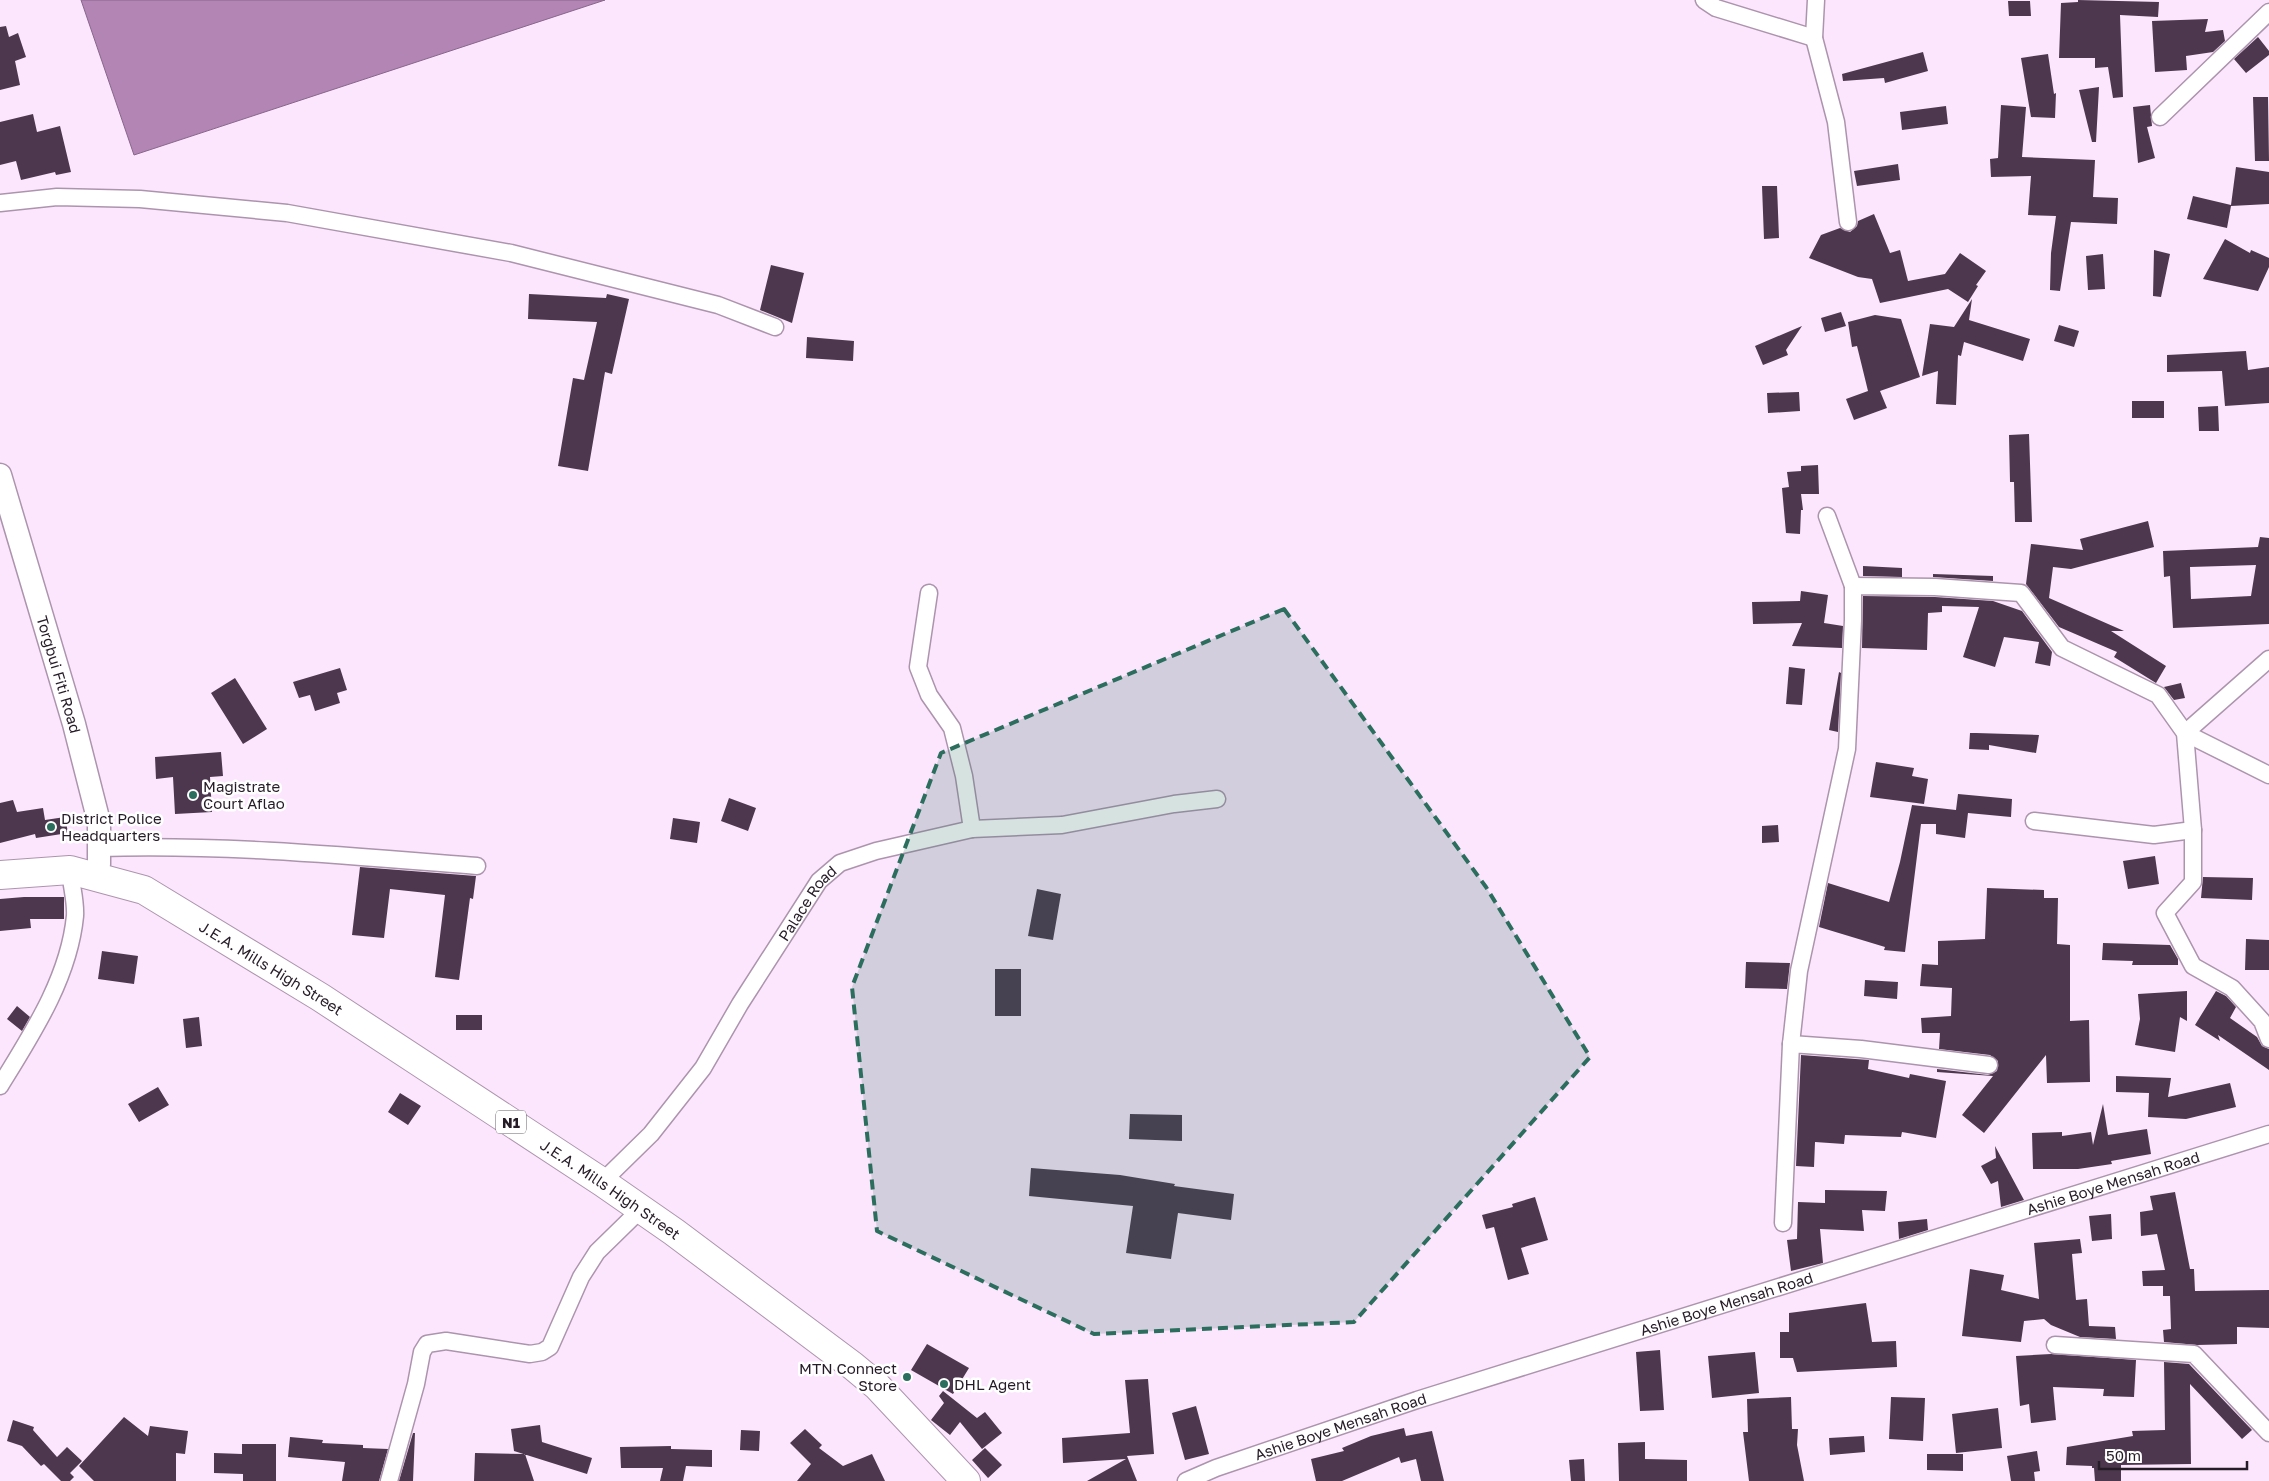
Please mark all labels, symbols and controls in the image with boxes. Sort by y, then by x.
street label: Torgbui Fiti Road [33,614,85,735]
place label: Magistrate Court Aflao [203,777,285,812]
marker: Magistrate Court Aflao [187,789,199,801]
place label: District Police Headquarters [61,809,162,844]
marker: District Police Headquarters [45,821,57,833]
street label: Palace Road [774,861,840,944]
street label: J.E.A. Mills High Street [196,917,346,1019]
road number: N1 [496,1110,526,1134]
street label: J.E.A. Mills High Street [537,1135,684,1243]
street label: Ashie Boye Mensah Road [2024,1147,2202,1218]
street label: Ashie Boye Mensah Road [1638,1268,1815,1339]
place label: MTN Connect Store [799,1359,897,1394]
marker: MTN Connect Store [901,1371,913,1383]
place label: DHL Agent [954,1375,1031,1393]
marker: DHL Agent [938,1378,950,1390]
street label: Ashie Boye Mensah Road [1252,1389,1428,1463]
scale bar [2099,1438,2246,1470]
text: 50 m [2106,1446,2141,1464]

